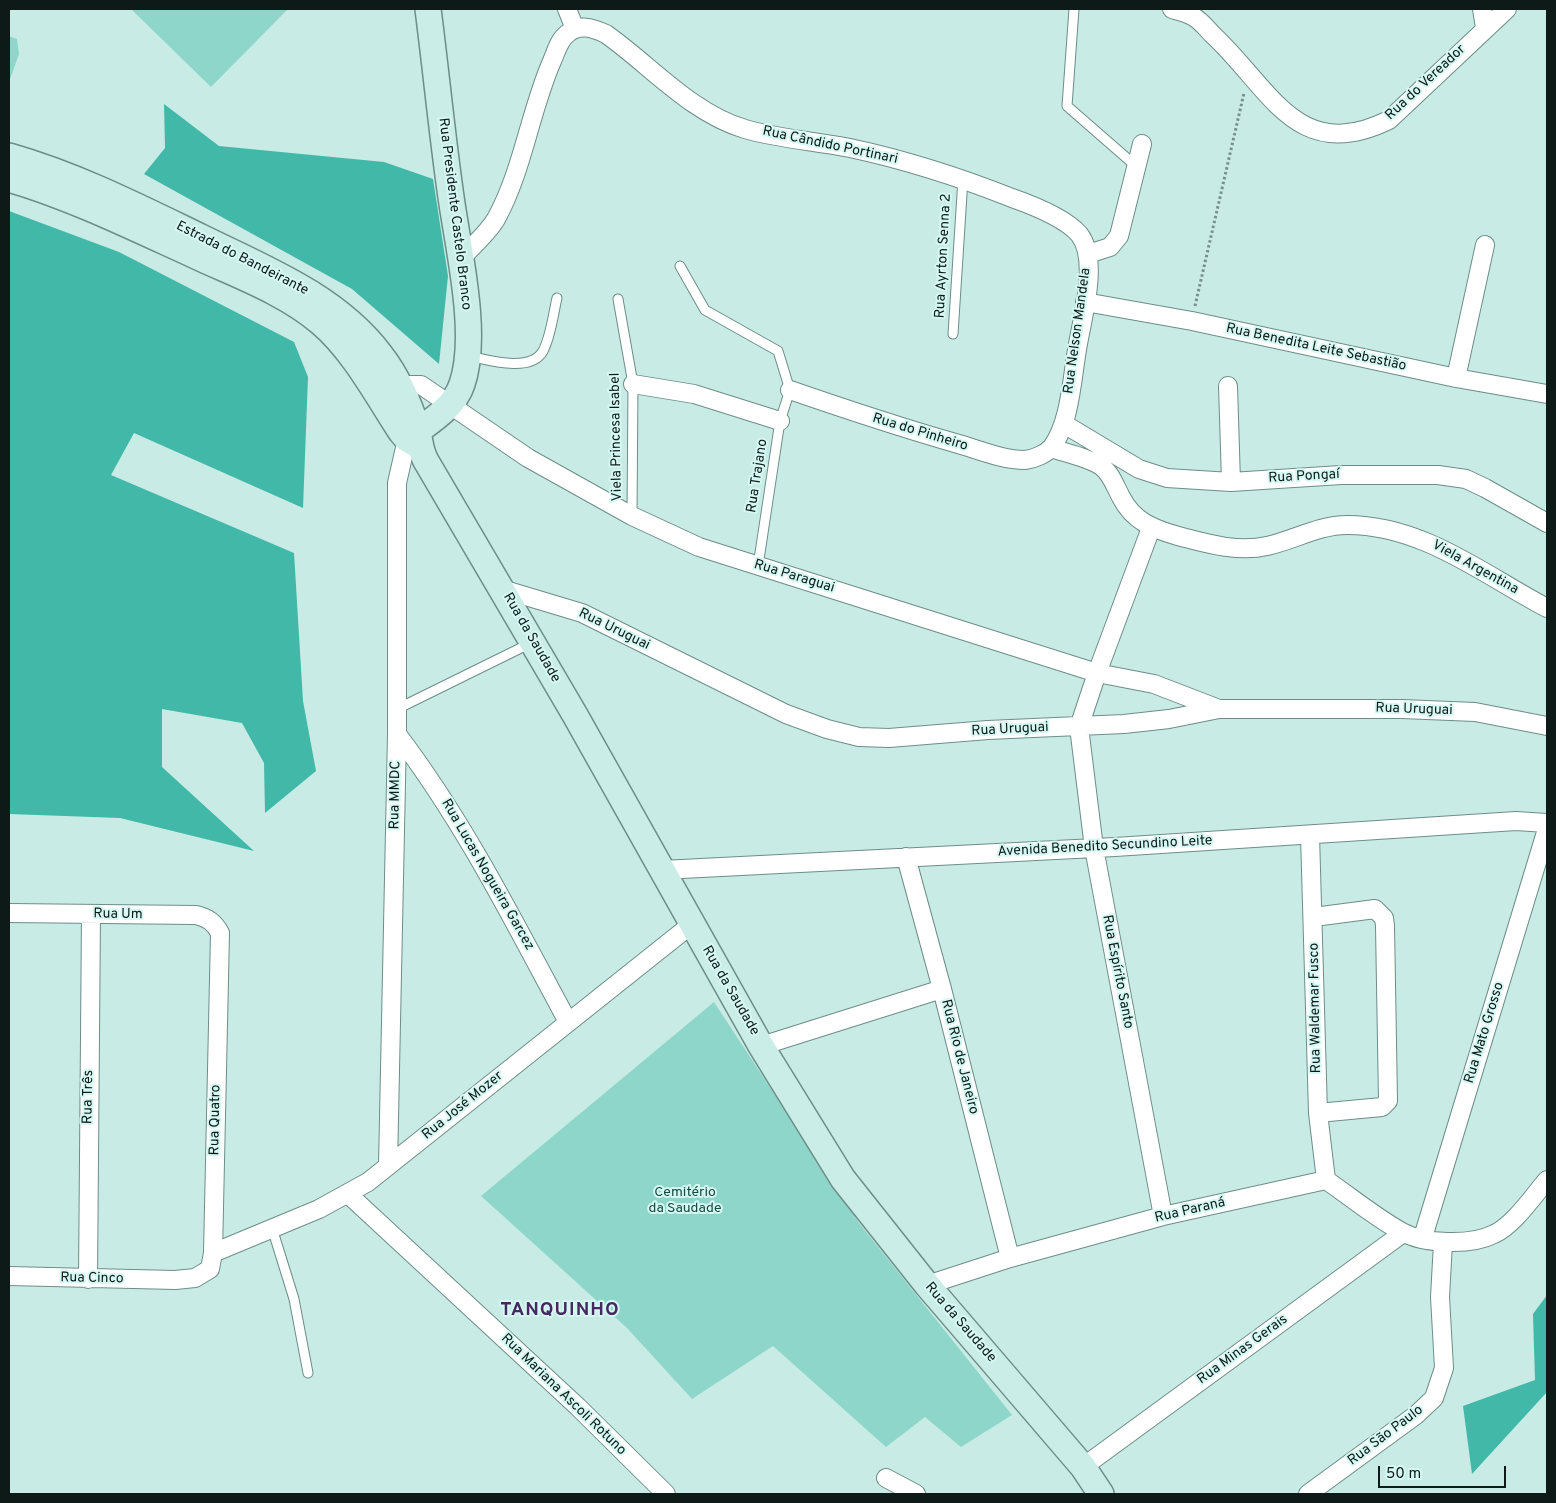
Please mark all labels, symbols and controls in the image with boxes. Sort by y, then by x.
street label: Rua do Vereador [1382,42,1470,124]
street label: Rua Presidente Castelo Branco [434,117,474,311]
street label: Rua Cândido Portinari [761,123,899,169]
street label: Rua Ayrton Senna 2 [932,193,956,319]
street label: Estrada do Bandeirante [173,218,311,300]
street label: Rua Nelson Mandela [1061,267,1095,395]
street label: Rua Benedita Leite Sebastião [1224,321,1408,375]
street label: Viela Princesa Isabel [607,372,627,502]
street label: Rua do Pinheiro [870,410,970,456]
street label: Rua Trajano [744,438,772,514]
street label: Rua Pongaí [1268,467,1340,487]
street label: Viela Argentina [1429,537,1521,599]
street label: Rua Paraguai [752,557,836,597]
street label: Rua da Saudade [499,590,563,686]
street label: Rua Uruguai [576,606,652,654]
street label: Rua Uruguai [1375,700,1453,720]
street label: Rua Uruguai [971,720,1049,740]
street label: Rua MMDC [387,760,405,830]
street label: Rua Lucas Nogueira Garcez [437,796,537,954]
street label: Avenida Benedito Secundino Leite [997,833,1213,861]
street label: Rua Um [93,906,143,924]
street label: Rua Espírito Santo [1098,914,1136,1030]
street label: Rua da Saudade [698,943,762,1039]
street label: Rua Waldemar Fusco [1306,943,1326,1073]
street label: Rua Mato Grosso [1462,980,1508,1086]
street label: Rua Rio de Janeiro [937,998,981,1116]
street label: Rua José Mozer [419,1068,507,1144]
street label: Rua Três [80,1070,98,1124]
street label: Rua Quatro [207,1084,225,1156]
park label: Cemitério da Saudade [649,1185,721,1218]
street label: Rua Paraná [1153,1195,1227,1227]
street label: Rua Cinco [60,1270,124,1288]
street label: Rua da Saudade [921,1280,999,1366]
district label: TANQUINHO [499,1300,621,1322]
street label: Rua Minas Gerais [1195,1312,1291,1388]
street label: Rua Mariana Ascoli Rotuno [497,1331,629,1459]
street label: Rua São Paulo [1345,1402,1427,1470]
scale bar [1381,1456,1508,1488]
text: 50 m [1386,1465,1421,1484]

